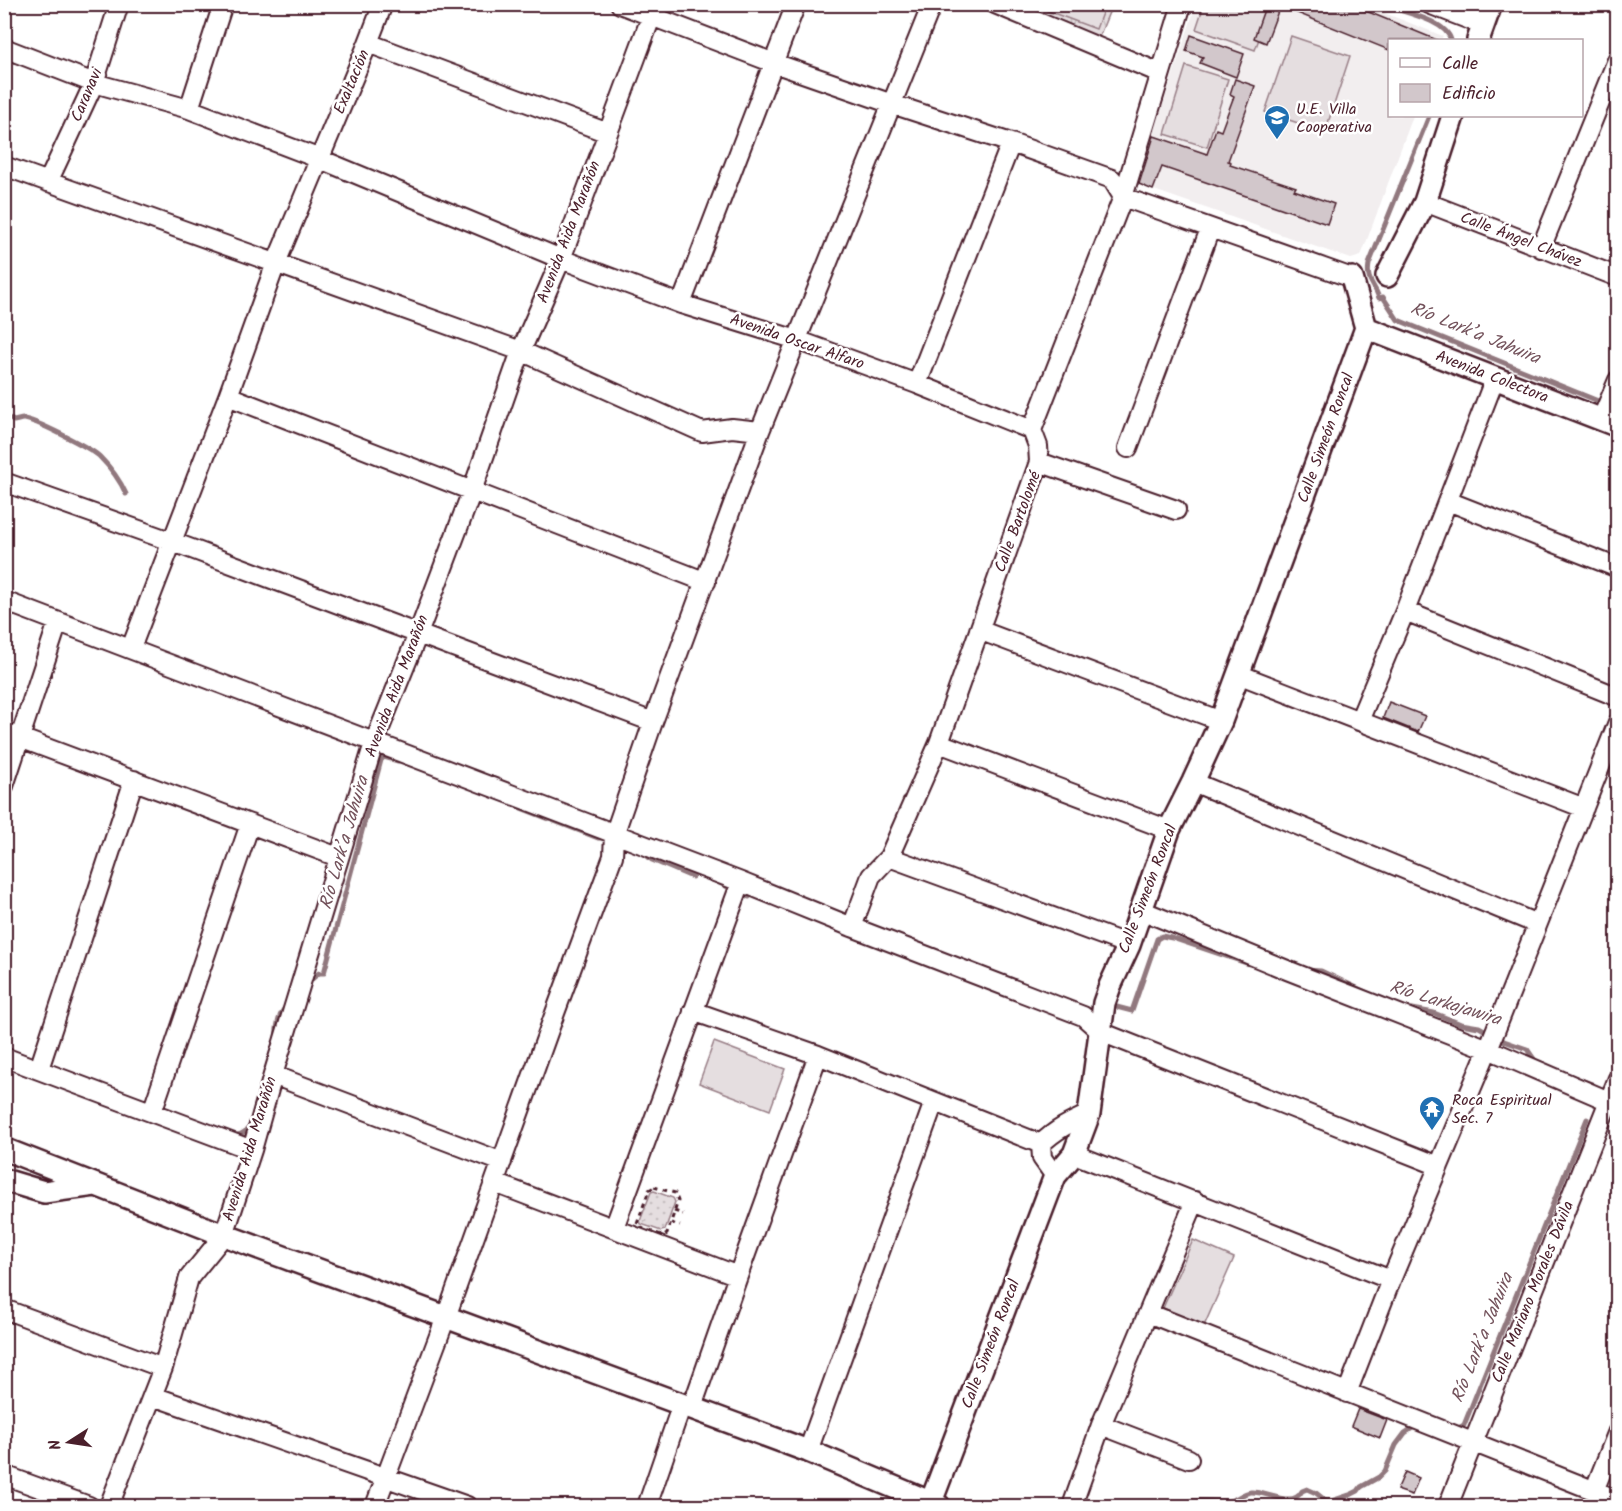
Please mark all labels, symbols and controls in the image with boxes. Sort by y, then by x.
legend [1388,39,1583,117]
street label: Exaltación [327,46,377,118]
text: Calle [1442,50,1478,79]
street label: Caranavi [64,63,110,126]
text: Edificio [1442,80,1496,109]
place label: U.E. Villa Cooperativa [1296,97,1372,140]
school or university icon: U.E. Villa Cooperativa [1262,103,1292,141]
street label: Avenida Aida Marañón [530,157,608,307]
street label: Calle Ángel Chávez [1456,205,1586,275]
water label: Río Lark’a Jahuira [1406,295,1546,374]
street label: Avenida Oscar Alfaro [726,307,868,377]
street label: Avenida Colectora [1432,344,1552,410]
street label: Calle Simeón Roncal [1291,369,1361,506]
street label: Calle Bartolomé [988,467,1048,576]
street label: Avenida Aida Marañón [358,611,436,761]
water label: Río Lark’a Jahuira [312,771,378,913]
street label: Calle Simeón Roncal [1112,821,1184,957]
water label: Río Larkajawira [1386,973,1506,1035]
street label: Avenida Aida Marañón [216,1073,284,1225]
place label: Roca Espiritual Sec. 7 [1452,1088,1552,1131]
temple icon: Roca Espiritual Sec. 7 [1417,1094,1447,1132]
street label: Calle Mariano Morales Dávila [1485,1197,1581,1387]
water label: Río Lark’a Jahuira [1444,1267,1523,1407]
street label: Calle Simeón Roncal [955,1276,1027,1412]
north arrow [39,1412,99,1472]
text: N [43,1437,69,1452]

